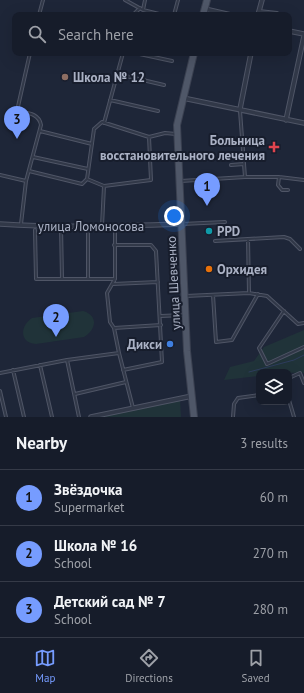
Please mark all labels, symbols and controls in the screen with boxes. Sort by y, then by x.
search box [12,12,292,56]
icon: search [26,23,48,45]
text: Search here [58,25,134,44]
place label: Школа № 12 [73,69,145,86]
marker: Школа № 12 [60,72,70,82]
pin: 3 [4,106,30,139]
place label: Больница восстановительного лечения [100,132,265,164]
marker: Больница восстановительного лечения [268,141,280,153]
pin: 1 [194,173,220,206]
your location [164,206,184,226]
street label: улица Ломоносова [38,218,144,235]
place label: PPD [217,223,240,240]
marker: PPD [204,226,214,236]
street label: улица Шевченко [163,236,184,330]
place label: Орхидея [217,261,267,278]
marker: Орхидея [204,264,214,274]
pin: 2 [43,304,69,337]
place label: Дикси [127,336,162,353]
marker: Дикси [165,339,175,349]
map controls [256,369,292,405]
button: layers [256,369,292,405]
text: Nearby [16,432,67,454]
text: 3 results [240,435,288,452]
text: Звёздочка [54,480,123,499]
text: 1 [25,489,33,506]
text: 60 m [260,489,288,506]
text: Supermarket [54,499,124,516]
text: Школа № 16 [54,536,137,555]
text: 2 [25,545,33,562]
text: 270 m [253,545,288,562]
text: School [54,555,92,572]
text: Детский сад № 7 [54,592,166,611]
text: 3 [25,601,33,618]
text: 280 m [253,601,288,618]
text: School [54,611,92,628]
tab: Map [34,647,56,685]
tab: Directions [125,647,173,685]
tab: Saved [242,647,270,685]

